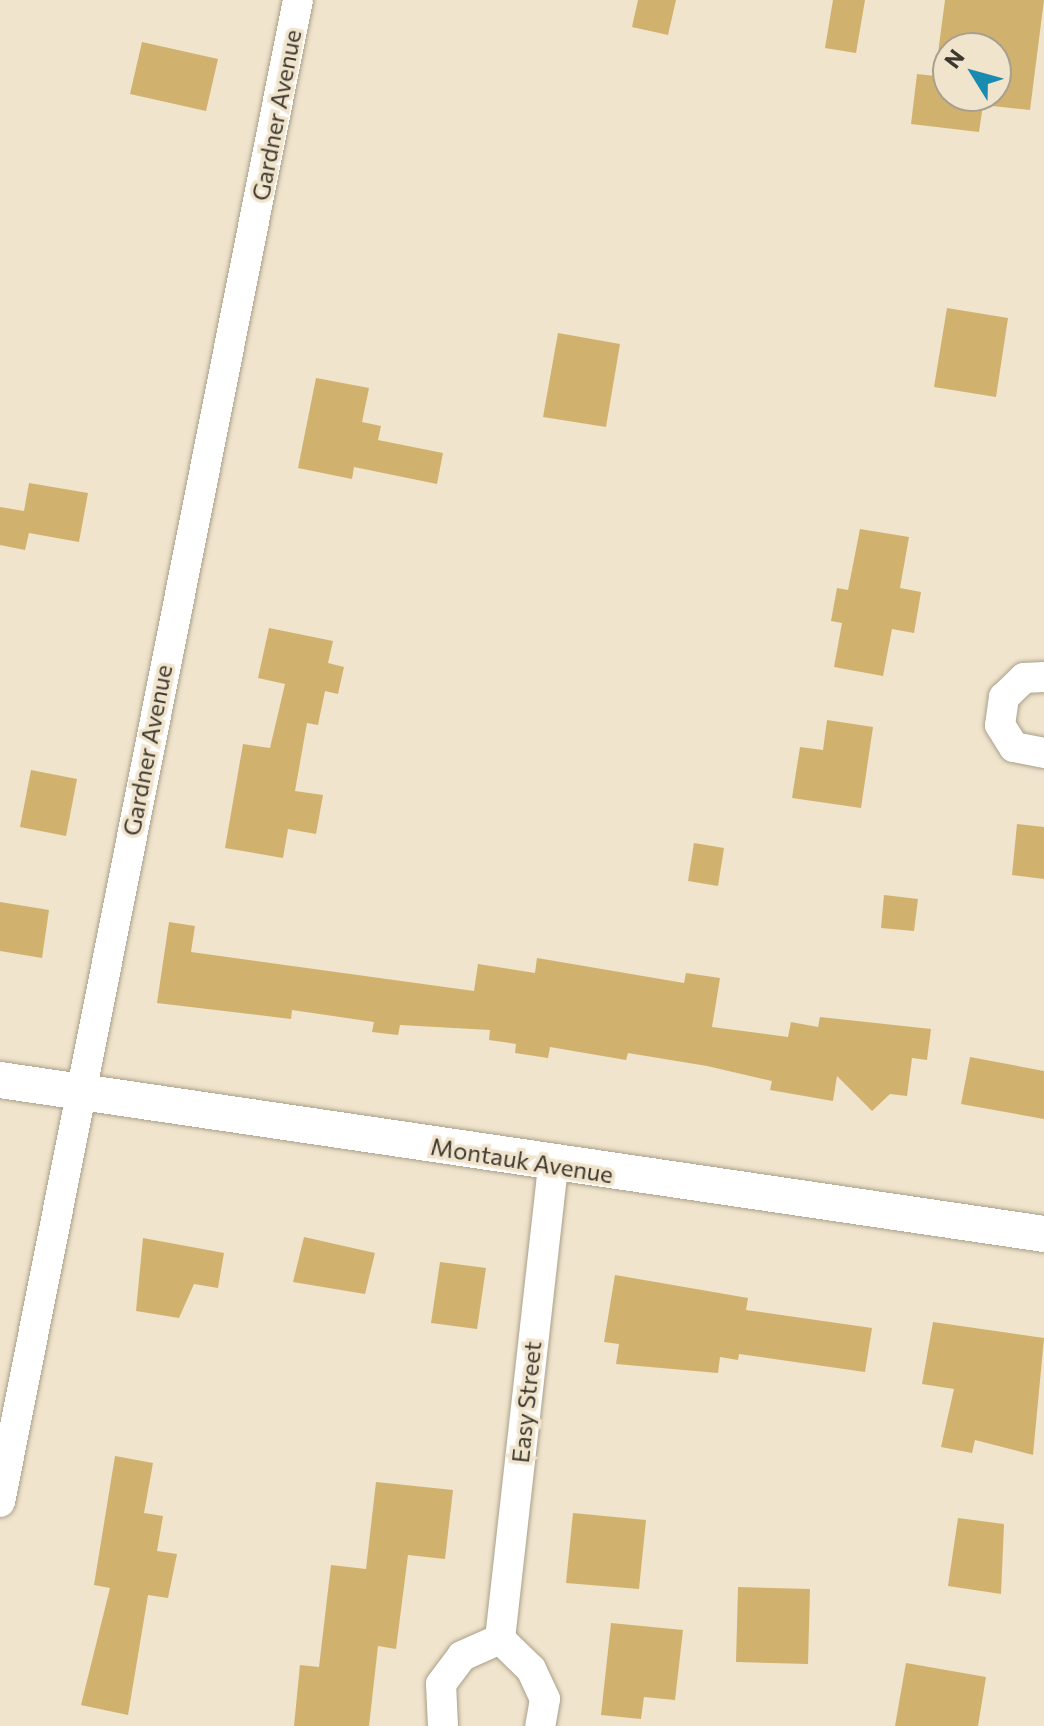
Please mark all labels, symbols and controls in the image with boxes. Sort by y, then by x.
street label: Gardner Avenue [245,27,307,203]
north arrow [932,32,1012,112]
text: N [938,44,970,73]
street label: Gardner Avenue [116,662,178,838]
street label: Montauk Avenue [429,1131,615,1189]
street label: Easy Street [505,1340,547,1464]

